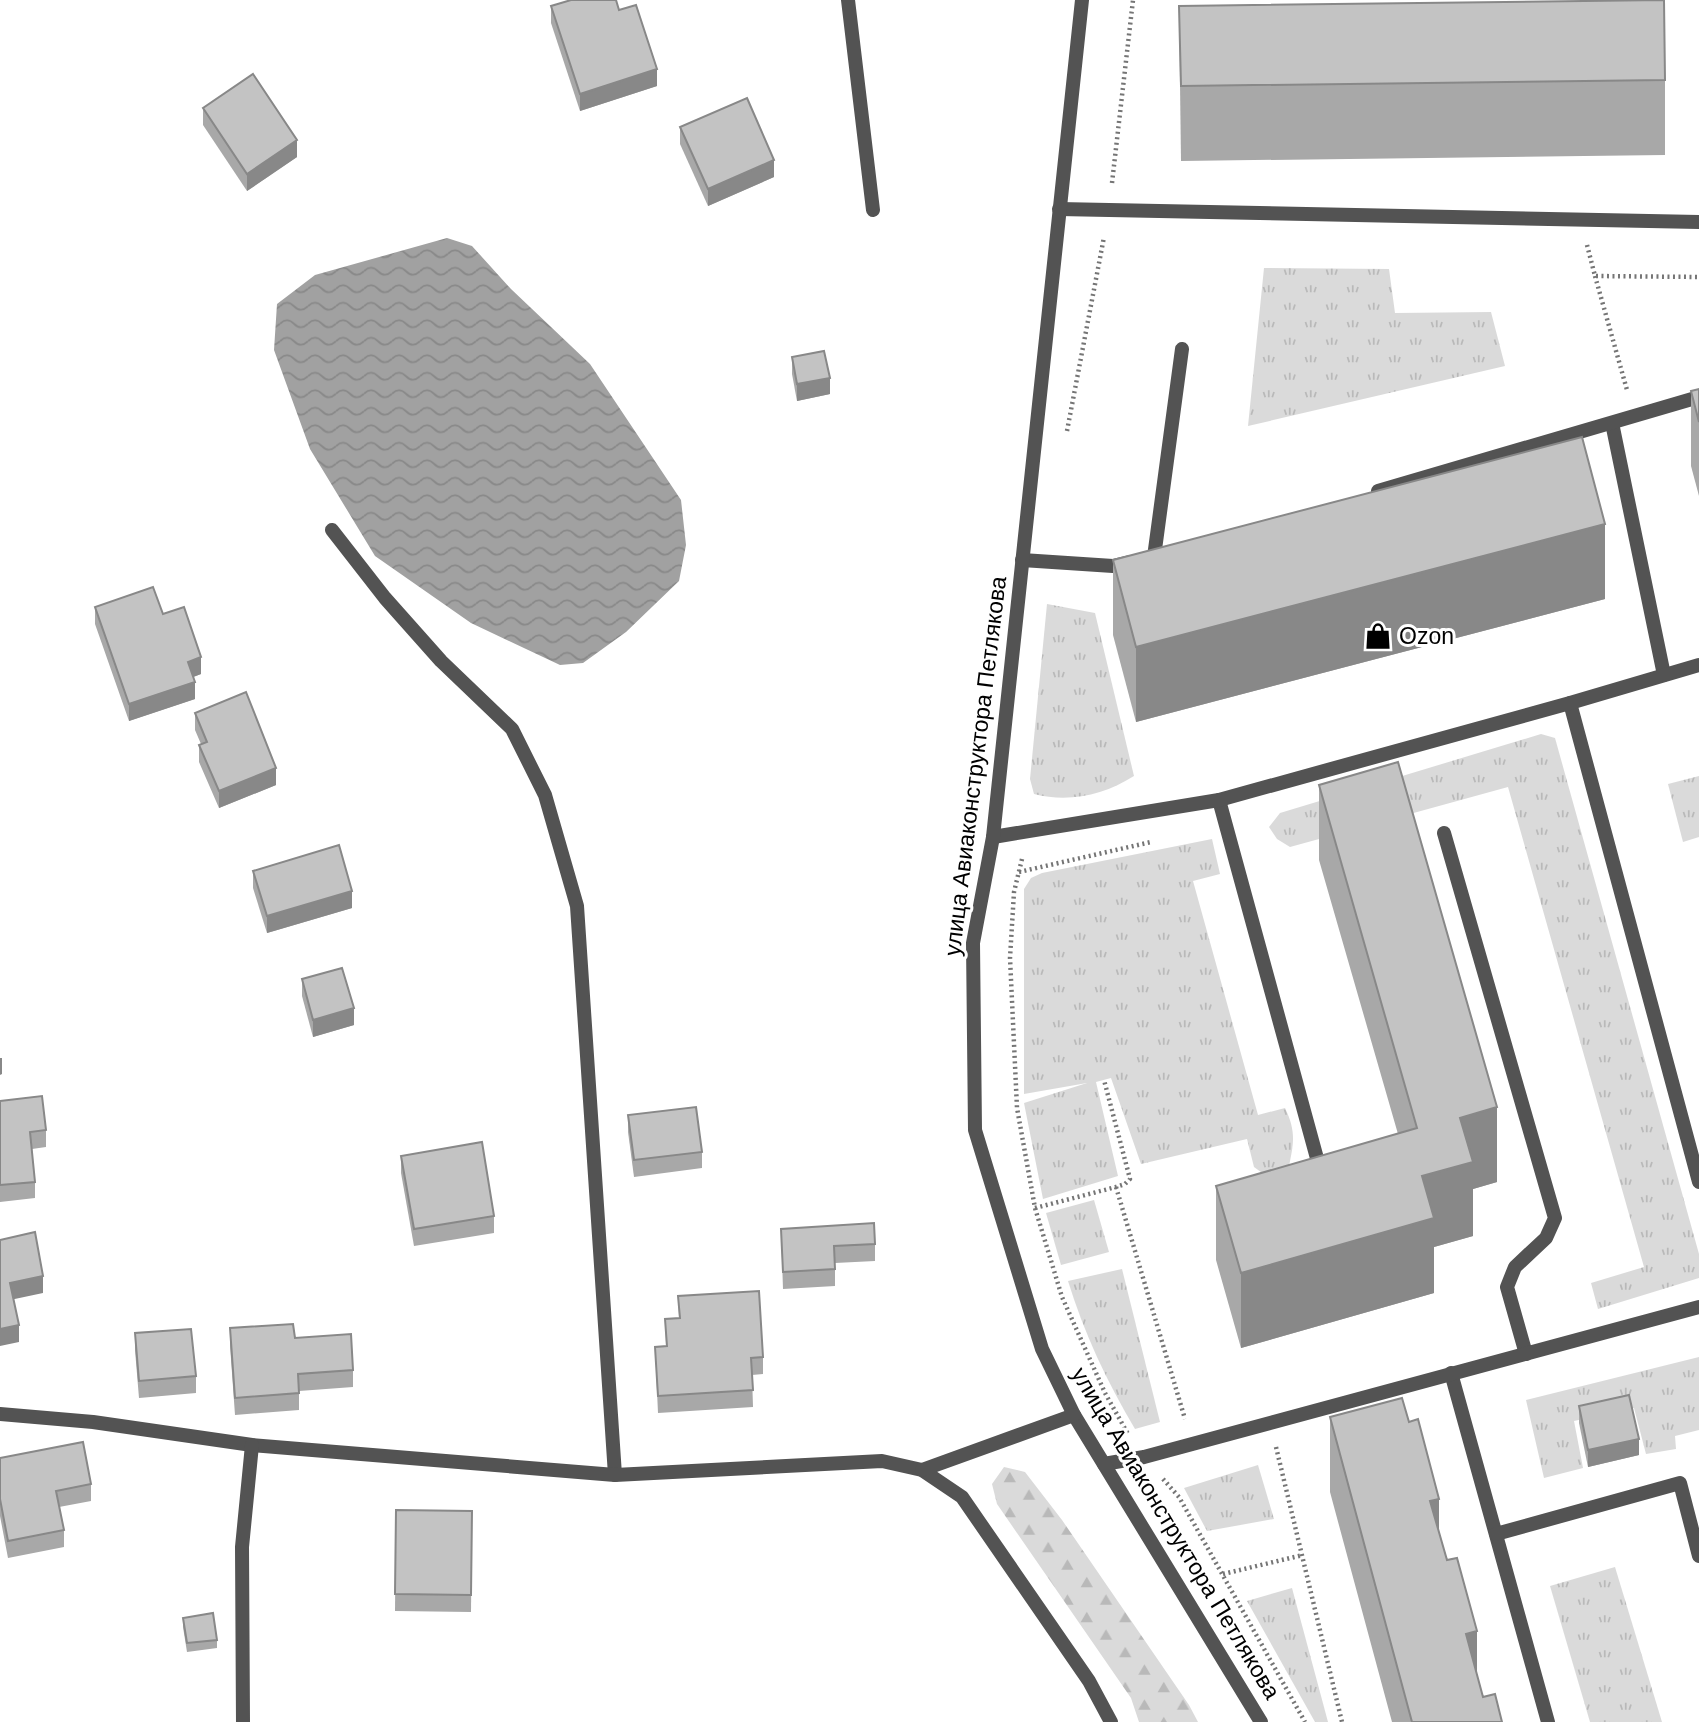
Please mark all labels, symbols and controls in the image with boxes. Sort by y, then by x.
street label: улица Авиаконструктора Петлякова [939,574,1011,957]
shop icon: Ozon [1363,621,1393,651]
place label: Ozon [1399,623,1454,649]
street label: улица Авиаконструктора Петлякова [1066,1362,1286,1704]

